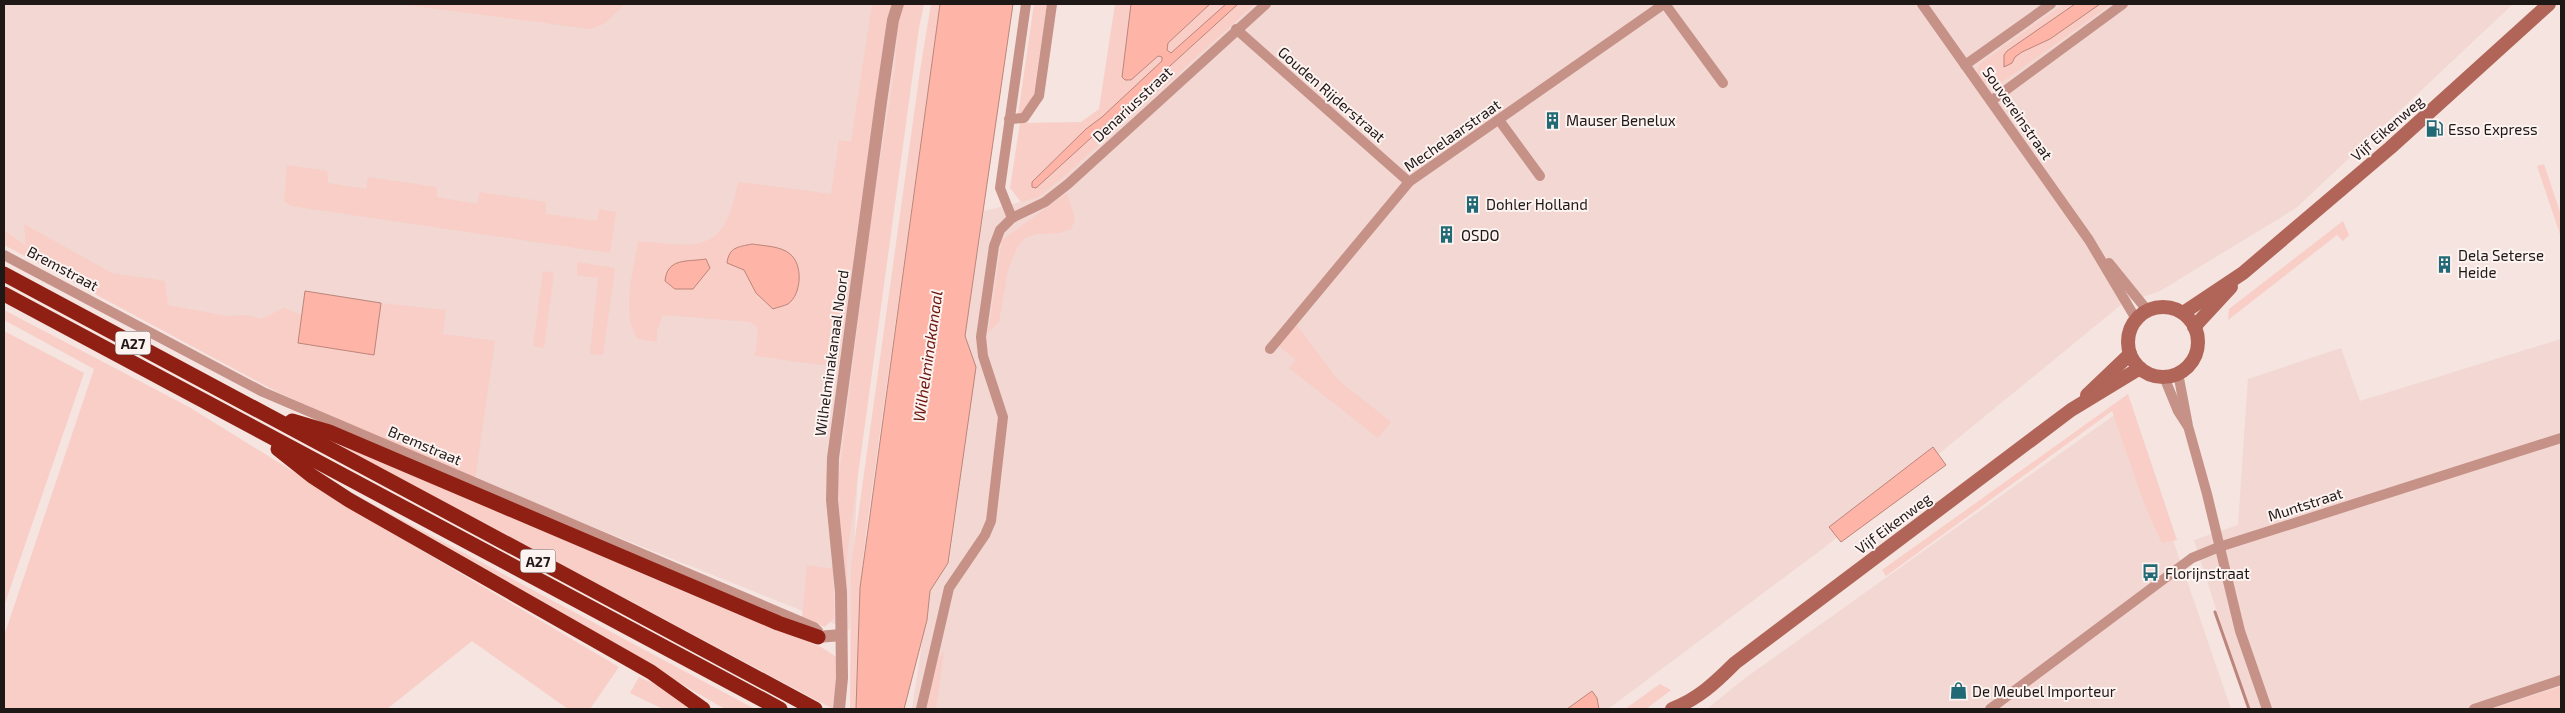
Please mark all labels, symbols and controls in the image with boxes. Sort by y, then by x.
street label: Gouden Rijderstraat [1274,43,1389,146]
street label: Denariusstraat [1088,62,1176,146]
street label: Souvereinstraat [1979,63,2057,163]
street label: Vijf Eikenweg [2347,91,2428,165]
street label: Mechelaarstraat [1400,95,1504,175]
building icon: Mauser Benelux [1542,110,1562,130]
place label: Mauser Benelux [1566,111,1676,129]
fuel station icon: Esso Express [2424,119,2444,139]
place label: Esso Express [2448,120,2538,138]
building icon: Dohler Holland [1462,194,1482,214]
place label: Dohler Holland [1486,195,1588,213]
building icon: OSDO [1437,225,1457,245]
place label: OSDO [1461,226,1499,244]
street label: Bremstraat [24,242,102,294]
place label: Dela Seterse Heide [2458,246,2544,281]
building icon: Dela Seterse Heide [2434,254,2454,274]
street label: Wilhelminakanaal Noord [810,269,852,437]
water label: Wilhelminakanaal [908,289,946,423]
road number: A27 [116,332,150,354]
street label: Bremstraat [386,422,465,469]
street label: Muntstraat [2265,483,2345,525]
street label: Vijf Eikenweg [1851,488,1936,558]
road number: A27 [520,550,556,572]
bus stop icon: Florijnstraat [2141,563,2161,583]
place label: Florijnstraat [2165,564,2250,583]
shop icon: De Meubel Importeur [1948,681,1968,701]
place label: De Meubel Importeur [1972,682,2116,700]

